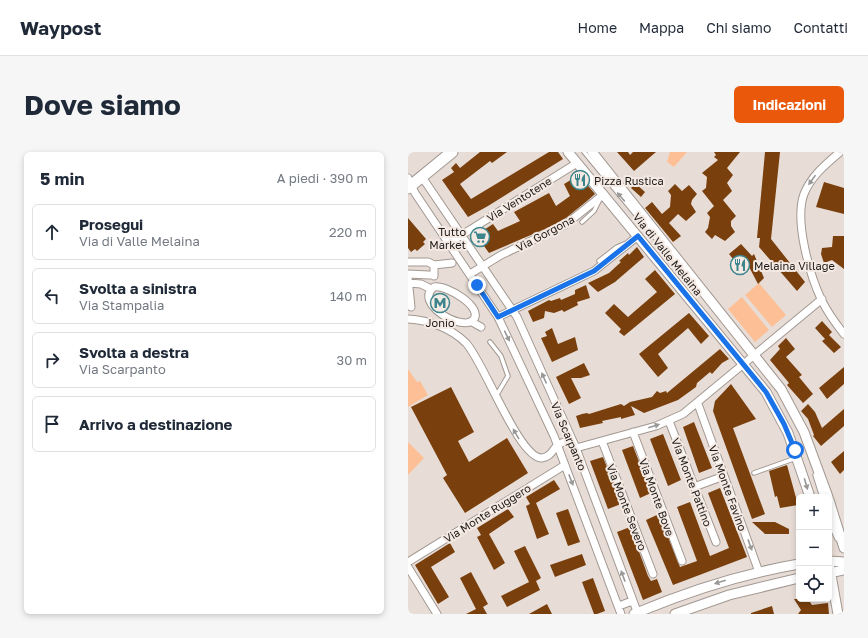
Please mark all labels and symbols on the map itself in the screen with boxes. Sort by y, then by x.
restaurant icon: Pizza Rustica [569,169,591,191]
street label: Via Ventotene [484,174,554,224]
place label: Pizza Rustica [594,174,664,187]
one-way arrow [808,174,817,185]
one-way arrow [616,191,625,202]
street label: Via di Valle Melaina [631,210,705,298]
street label: Via Gorgona [514,212,576,254]
place label: Tutto Market [429,225,466,251]
supermarket icon: Tutto Market [469,226,491,248]
restaurant icon: Melaina Village [729,254,751,276]
place label: Melaina Village [754,259,835,272]
route end [468,276,486,294]
metro station icon: Jonio [429,292,451,314]
place label: Jonio [425,316,455,329]
one-way arrow [504,330,510,342]
one-way arrow [541,372,547,383]
street label: Via Scarpanto [549,400,589,473]
one-way arrow [648,423,660,429]
one-way arrow [513,428,520,440]
street label: Via Monte Pattino [669,436,715,528]
route start [786,441,804,459]
street label: Via Monte Favino [706,443,750,533]
street label: Via Monte Bove [637,456,677,538]
street label: Via Monte Severo [604,462,650,553]
one-way arrow [569,475,575,487]
one-way arrow [803,478,809,490]
street label: Via Monte Ruggero [441,481,533,545]
one-way arrow [747,540,753,552]
one-way arrow [620,570,626,582]
one-way arrow [714,579,726,585]

